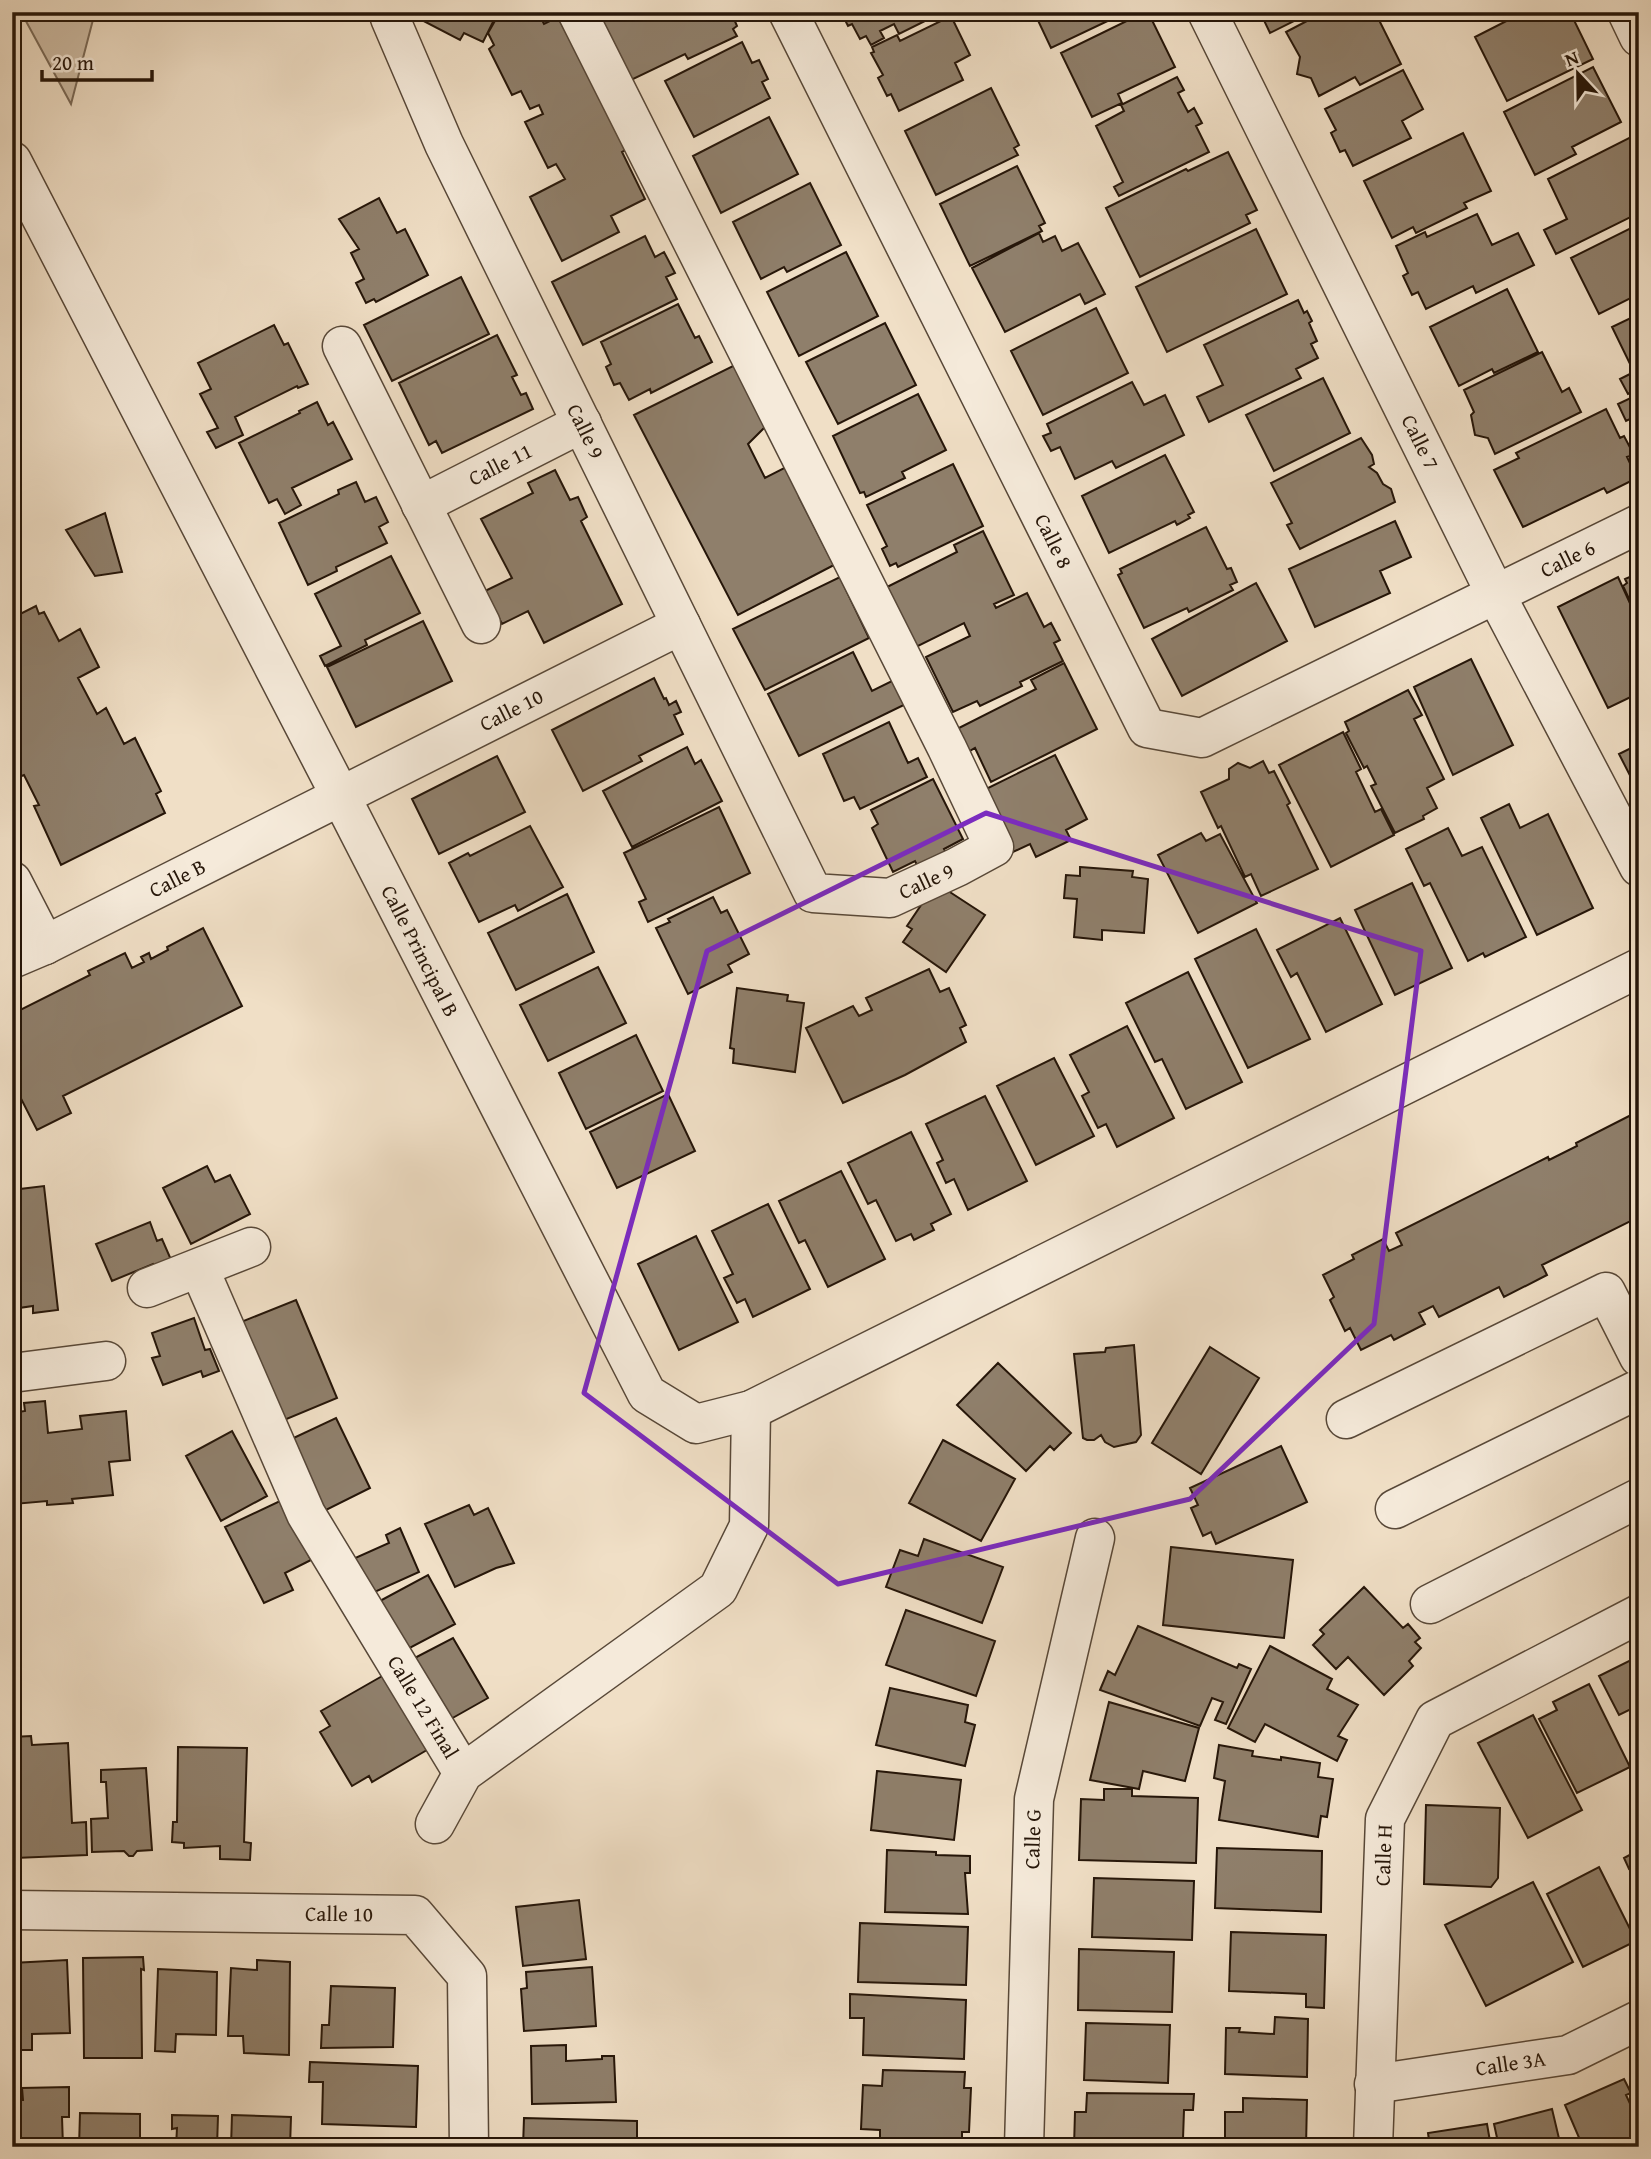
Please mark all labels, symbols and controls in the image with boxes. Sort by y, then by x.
scale bar [42,38,152,82]
north arrow [1542,38,1612,108]
text: N [1560,43,1583,74]
text: 20 m [52,47,94,78]
street label: Calle 9 [559,398,613,464]
street label: Calle 7 [1394,409,1447,475]
street label: Calle 11 [463,435,537,493]
street label: Calle 8 [1027,508,1081,574]
street label: Calle 6 [1535,532,1600,585]
street label: Calle 10 [474,681,549,739]
street label: Calle B [144,851,211,905]
street label: Calle 9 [893,855,959,907]
street label: Calle Principal B [374,879,467,1022]
street label: Calle 12 Final [380,1649,467,1765]
street label: Calle G [1016,1809,1049,1870]
street label: Calle H [1367,1824,1400,1887]
street label: Calle 10 [305,1898,373,1929]
street label: Calle 3A [1473,2043,1548,2084]

